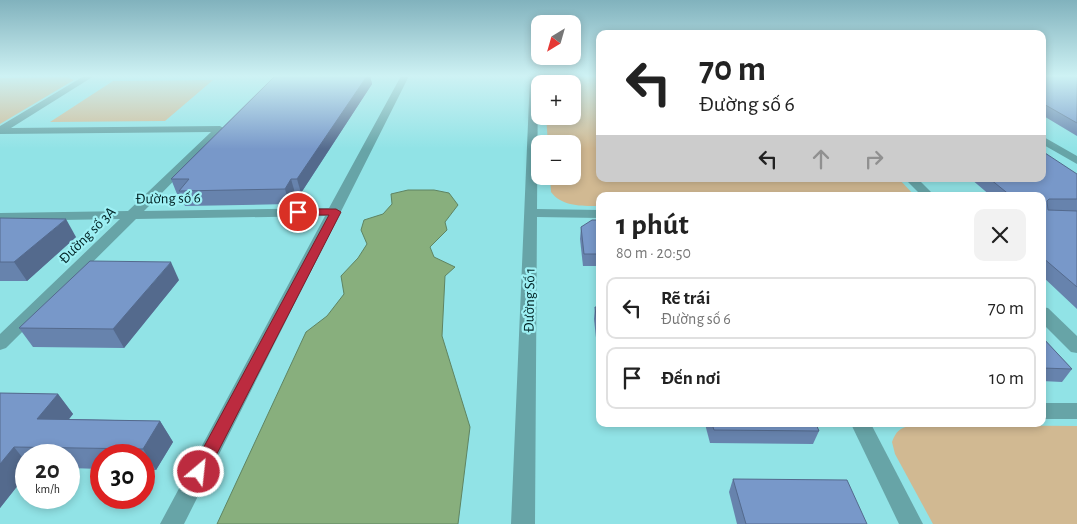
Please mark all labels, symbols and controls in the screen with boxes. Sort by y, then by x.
north arrow [531,15,581,65]
map controls [531,15,581,185]
icon: left [616,50,681,115]
text: 70 m [699,52,766,87]
button: + [531,75,581,125]
text: Đường số 6 [699,93,795,115]
button: − [531,135,581,185]
icon: left [754,145,782,173]
icon: ahead [807,145,835,173]
icon: right [860,145,888,173]
street label: Đường số 6 [135,190,201,207]
pin [277,191,319,233]
icon: arrive [284,198,312,226]
street label: Đường số 3A [56,204,119,267]
button: close [974,209,1026,261]
text: 1 phút [616,210,689,240]
text: 80 m · 20:50 [616,245,691,261]
street label: Đường Số 1 [521,268,538,333]
text: Rẽ trái [661,289,710,308]
icon: left [618,294,646,322]
text: 70 m [988,299,1024,318]
text: Đường số 6 [661,311,731,327]
icon: arrive [618,364,646,392]
text: Đến nơi [661,369,721,388]
text: 10 m [989,369,1024,388]
speed limit sign: 30 [90,444,155,509]
position arrow [172,445,224,497]
text: 20 [35,458,60,483]
text: km/h [35,483,60,495]

